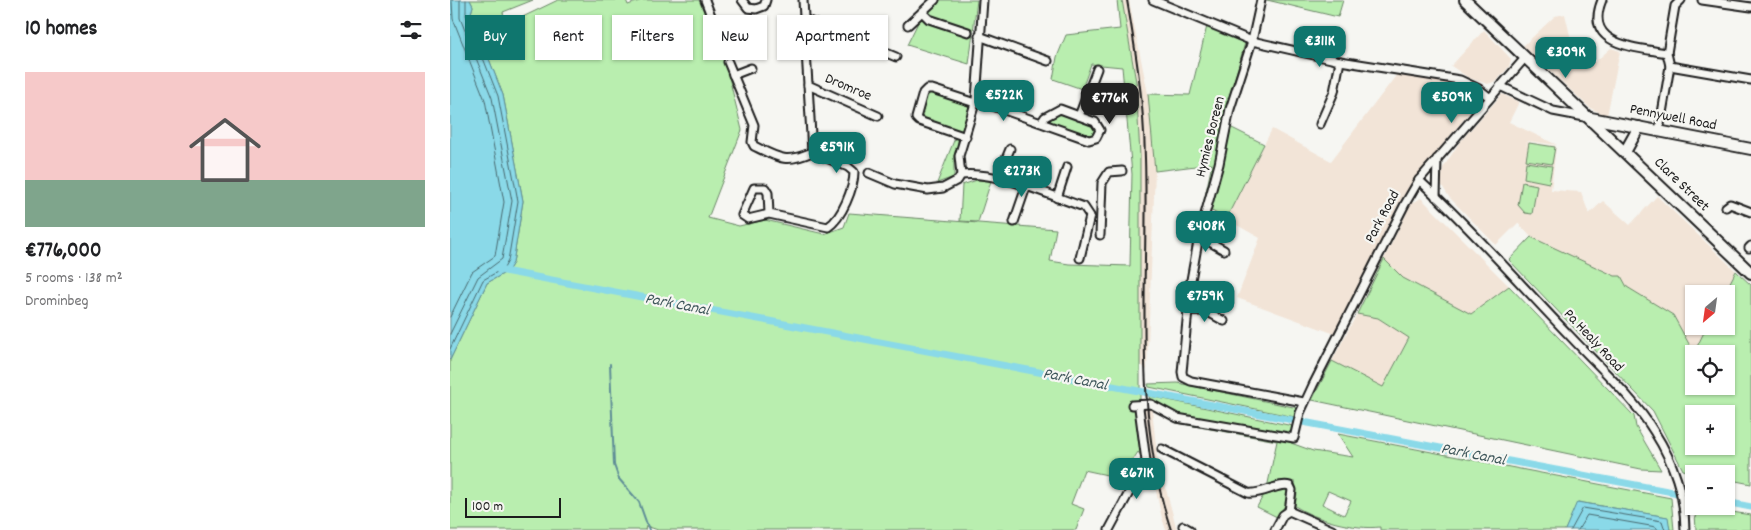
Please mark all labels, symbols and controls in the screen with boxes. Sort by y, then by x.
text: 10 homes [25,15,97,45]
chip: Buy [465,15,525,60]
chip: Rent [535,15,602,60]
chip: Filters [612,15,693,60]
chip: New [703,15,767,60]
chip: Apartment [777,15,888,60]
icon: filters [397,16,425,44]
pin: €311K [1285,26,1355,68]
text: €311K [1305,30,1335,53]
pin: €309K [1531,36,1601,79]
text: €309K [1546,41,1586,64]
street label: Dromroe [821,68,875,108]
pin: €522K [969,80,1039,122]
pin: €776K [1075,82,1145,125]
pin: €509K [1417,82,1487,124]
text: €522K [985,84,1023,107]
text: €509K [1432,86,1472,109]
text: €776K [1092,87,1128,110]
street label: Hymies Boreen [1190,94,1232,180]
street label: Pennywell Road [1628,99,1718,137]
icon: home [180,105,270,195]
pin: €591K [802,132,872,174]
text: €591K [820,136,854,159]
street label: Clare Street [1648,153,1714,218]
pin: €273K [987,156,1057,198]
text: €273K [1004,160,1040,183]
street label: Park Road [1360,187,1406,247]
pin: €408K [1171,210,1241,253]
text: €408K [1187,215,1225,238]
text: €776,000 [25,237,101,267]
text: 5 rooms · 138 m² [25,267,122,290]
pin: €759K [1170,280,1240,323]
text: €759K [1186,285,1224,308]
north arrow [1685,285,1735,335]
map controls [1685,285,1735,515]
water label: Park Canal [643,288,712,323]
text: Drominbeg [25,290,89,313]
street label: Pa Healy Road [1558,304,1628,378]
button: locate [1685,345,1735,395]
water label: Park Canal [1041,363,1110,398]
button: + [1685,405,1735,455]
water label: Park Canal [1439,438,1508,473]
pin: €671K [1102,458,1172,500]
text: €671K [1120,462,1154,485]
button: − [1685,465,1735,515]
scale bar [465,495,561,518]
text: 100 m [472,497,503,517]

